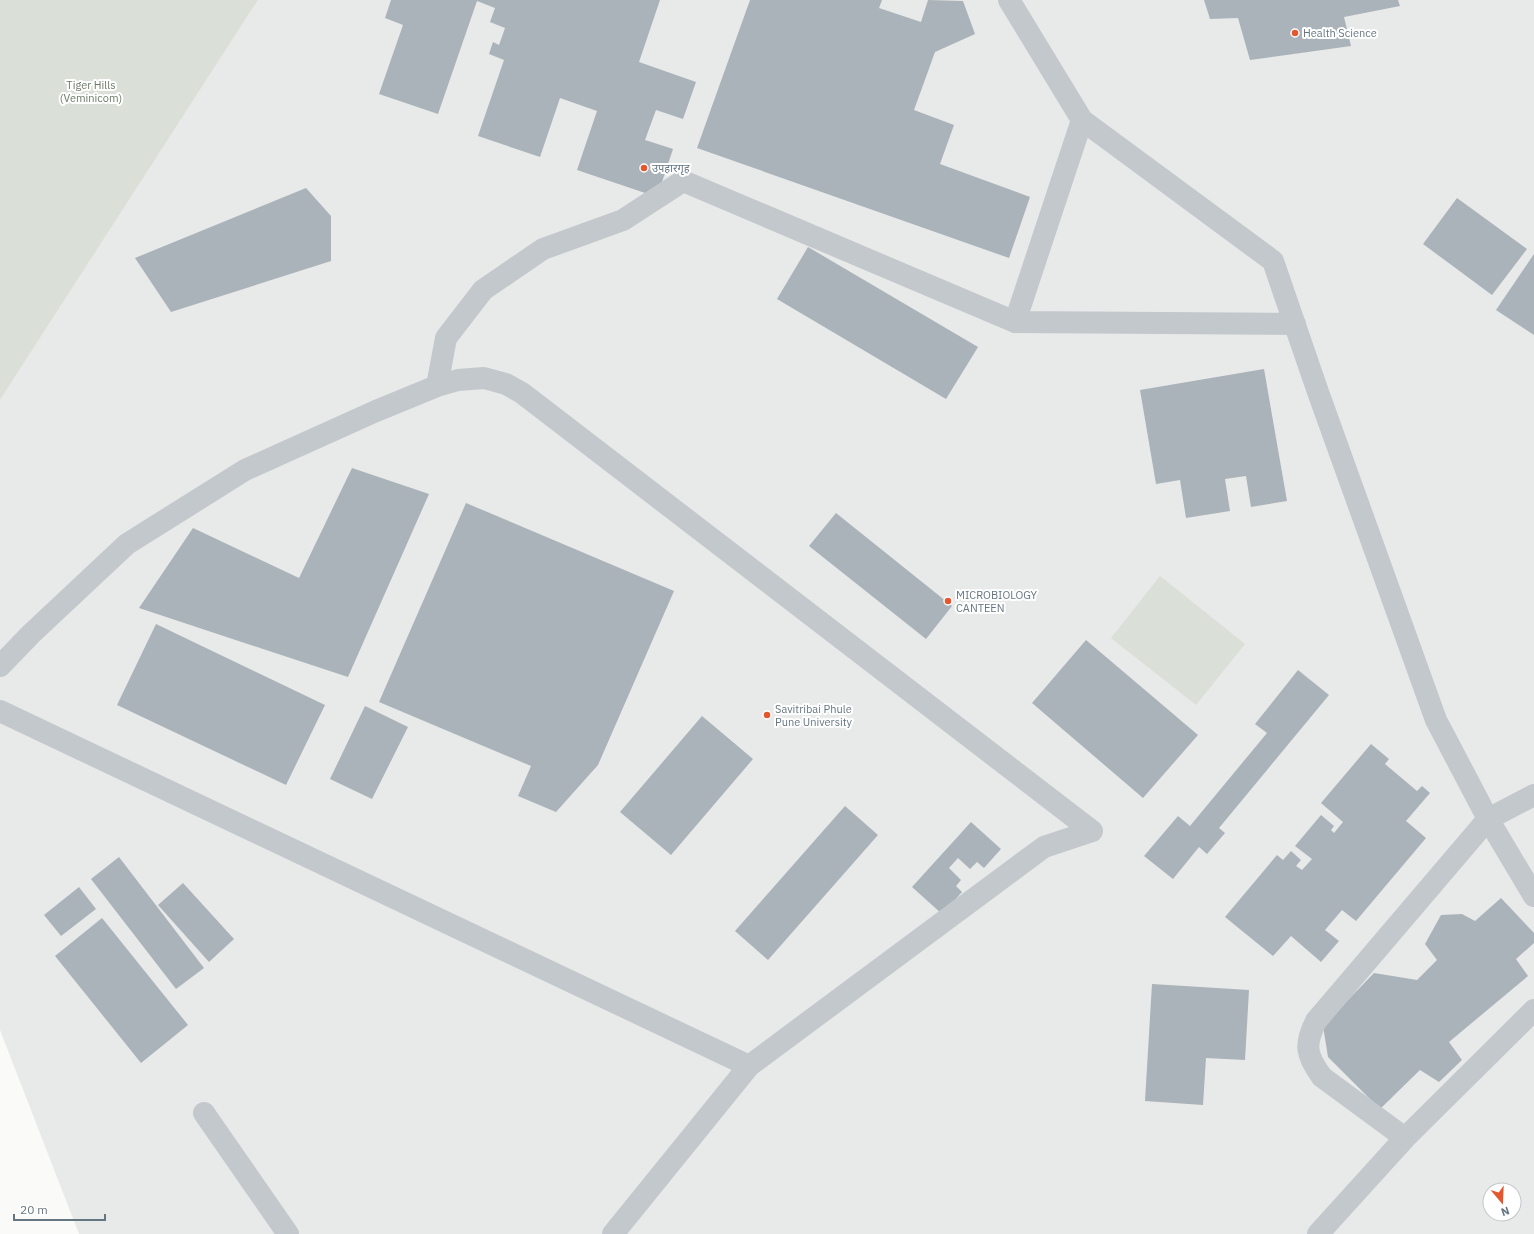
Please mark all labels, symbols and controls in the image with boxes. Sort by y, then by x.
place label: Health Science [1303,26,1377,40]
marker: Health Science [1290,28,1300,38]
park label: Tiger Hills (Veminicom) [60,78,122,105]
place label: उपहारगृह [652,161,690,175]
marker: उपहारगृह [639,163,649,173]
place label: MICROBIOLOGY CANTEEN [956,588,1037,615]
marker: MICROBIOLOGY CANTEEN [943,596,953,606]
place label: Savitribai Phule Pune University [775,702,853,729]
marker: Savitribai Phule Pune University [762,710,772,720]
north arrow [1482,1182,1522,1222]
scale bar [14,1196,105,1222]
text: 20 m [20,1202,48,1217]
text: N [1499,1204,1511,1219]

